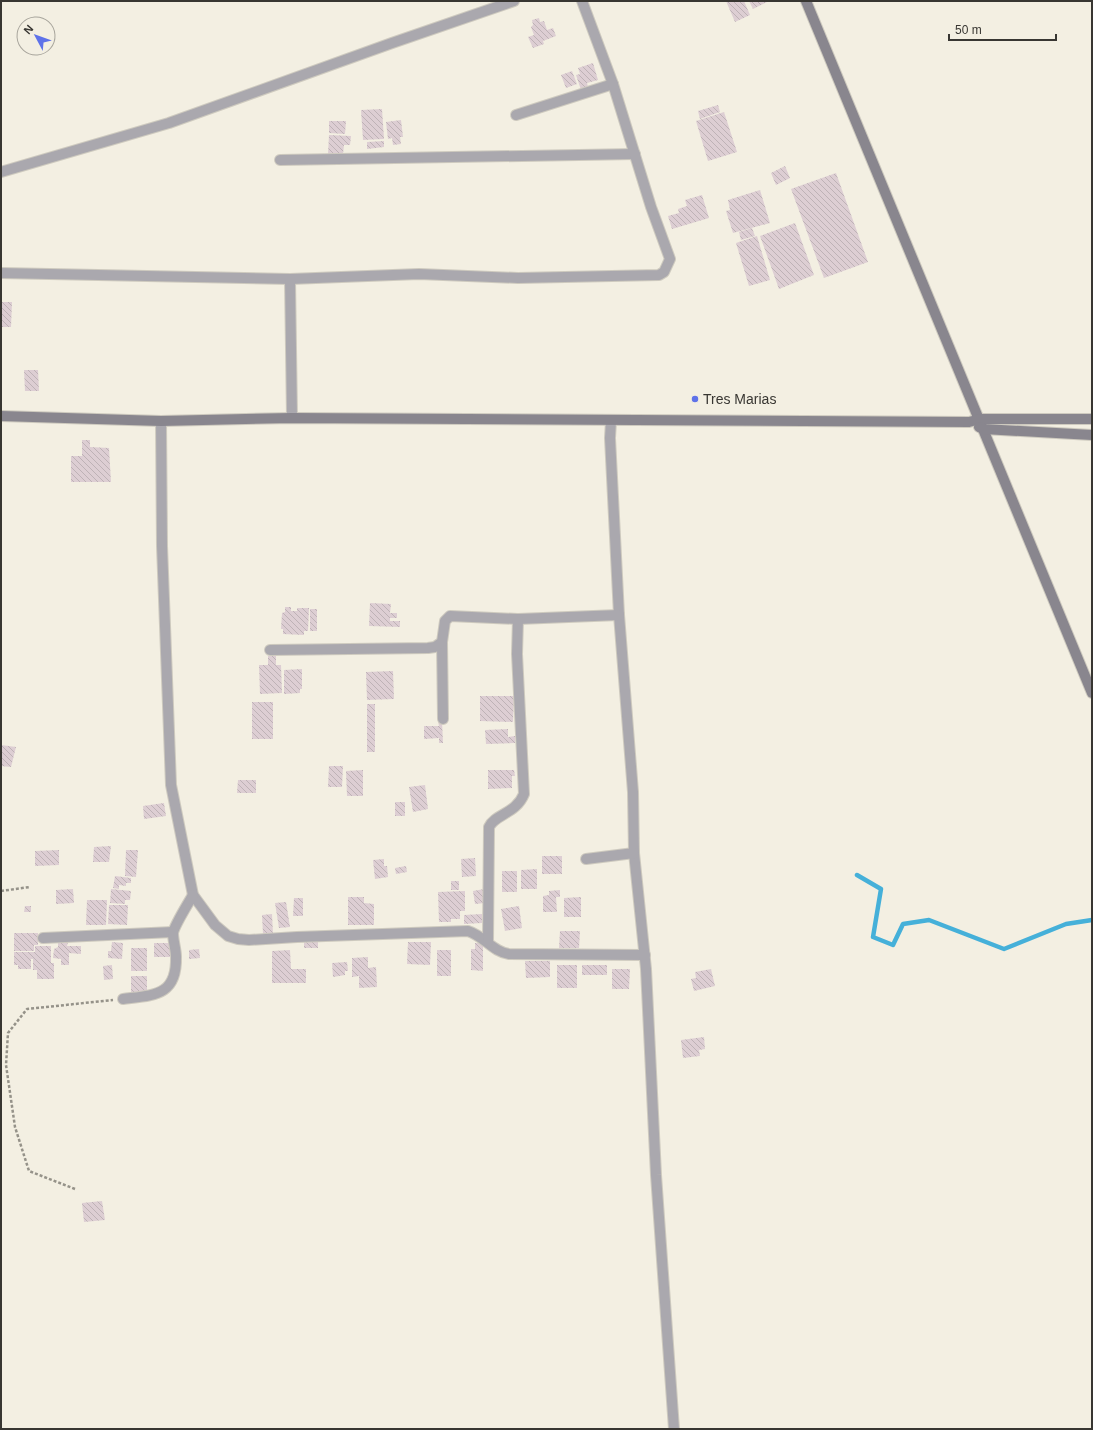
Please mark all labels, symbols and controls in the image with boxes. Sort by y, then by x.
north arrow [16,16,56,56]
scale bar [949,16,1056,42]
text: N [21,22,36,36]
text: 50 m [955,23,982,37]
place label: Tres Marias [703,391,776,407]
marker: Tres Marias [690,394,700,404]

